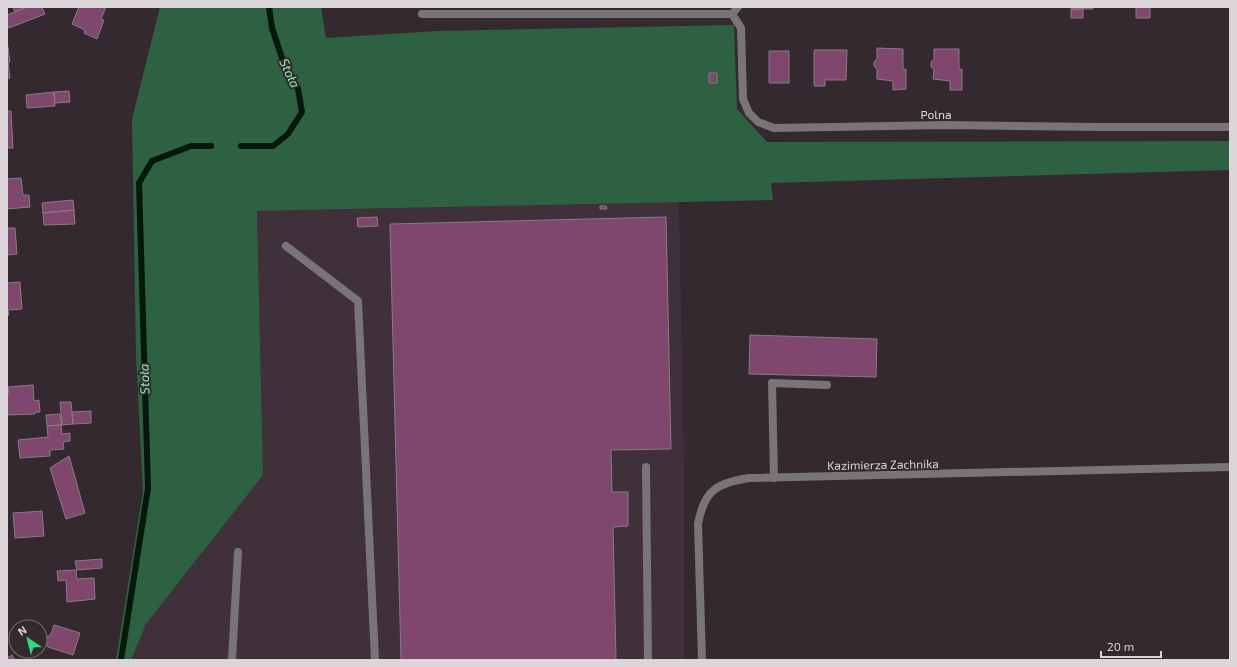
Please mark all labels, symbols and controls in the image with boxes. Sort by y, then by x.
water label: Stoła [276,56,304,90]
street label: Polna [921,107,951,121]
water label: Stoła [135,363,153,395]
street label: Kazimierza Zachnika [827,456,939,472]
north arrow [8,619,48,659]
text: N [15,623,29,638]
scale bar [1101,633,1161,659]
text: 20 m [1107,639,1134,653]

